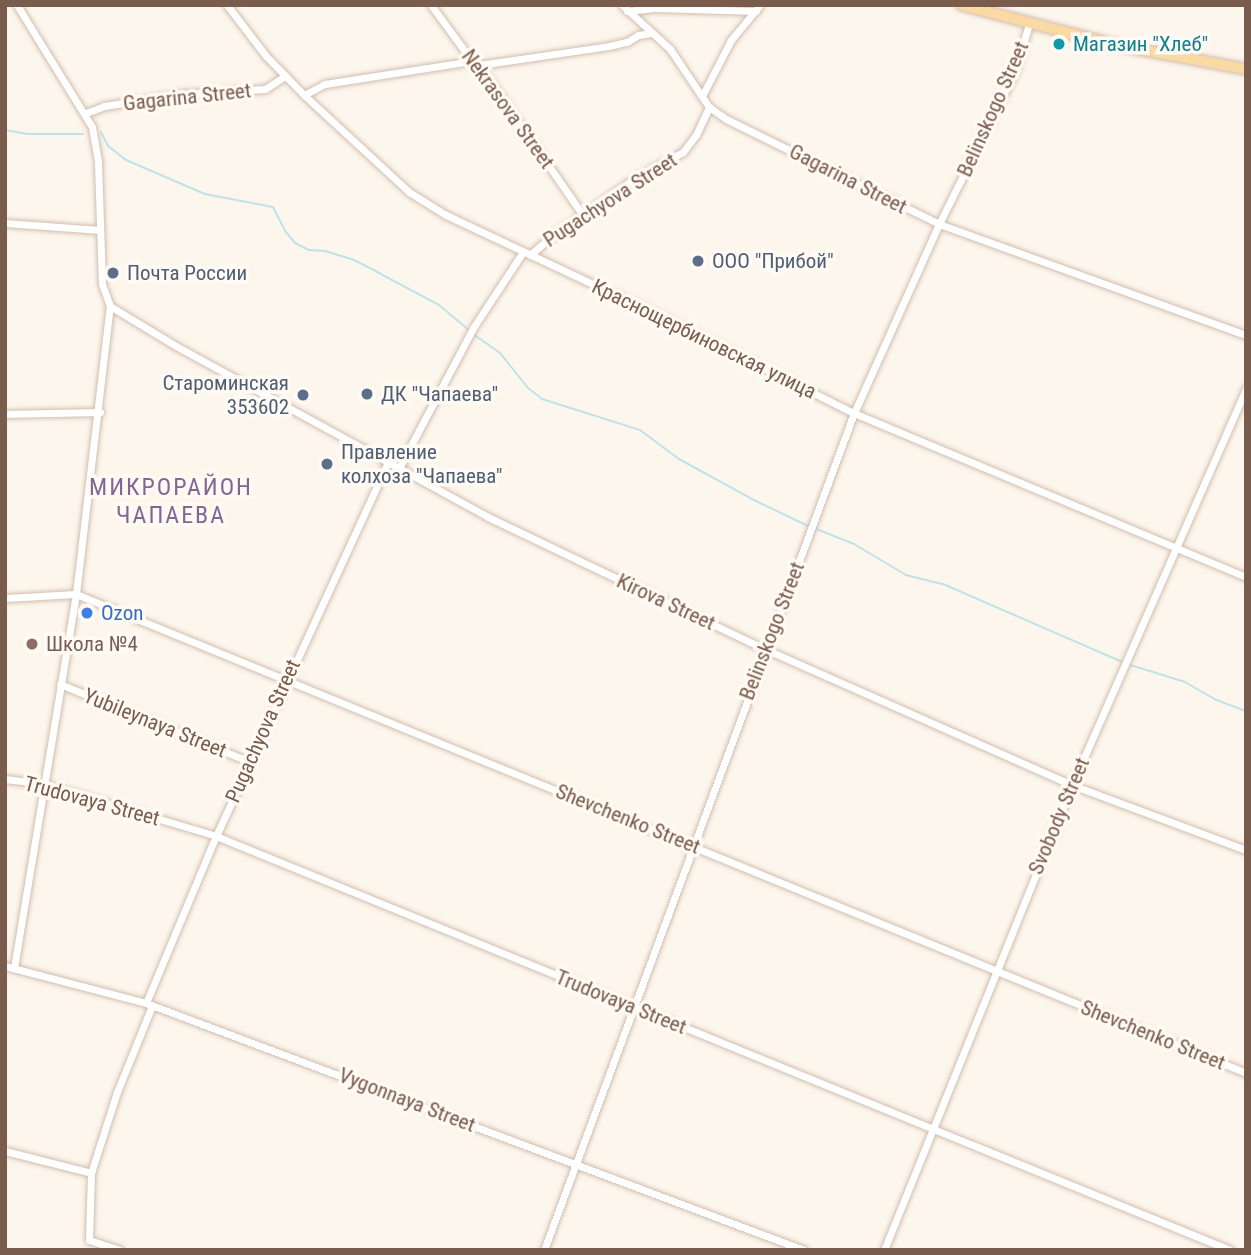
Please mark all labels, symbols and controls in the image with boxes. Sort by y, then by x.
place label: Магазин "Хлеб" [1073,31,1208,57]
marker: Магазин "Хлеб" [1051,36,1067,52]
street label: Belinskogo Street [952,37,1034,181]
street label: Nekrasova Street [456,44,560,174]
street label: Gagarina Street [122,78,252,116]
street label: Gagarina Street [785,139,911,219]
street label: Pugachyova Street [539,148,681,252]
place label: ООО "Прибой" [712,248,834,274]
marker: ООО "Прибой" [690,253,706,269]
place label: Почта России [127,260,247,286]
marker: Почта России [105,265,121,281]
street label: Краснощербиновская улица [588,274,820,404]
place label: Староминская 353602 [162,370,289,420]
place label: ДК "Чапаева" [381,381,498,407]
marker: ДК "Чапаева" [359,386,375,402]
marker: Староминская 353602 [295,387,311,403]
place label: Правление колхоза "Чапаева" [341,439,502,489]
marker: Правление колхоза "Чапаева" [319,456,335,472]
district label: МИКРОРАЙОН ЧАПАЕВА [90,474,252,530]
street label: Belinskogo Street [734,559,810,703]
street label: Kirova Street [613,568,719,636]
place label: Ozon [101,600,143,626]
marker: Ozon [79,605,95,621]
place label: Школа №4 [46,631,138,657]
marker: Школа №4 [24,636,40,652]
street label: Pugachyova Street [220,656,306,806]
street label: Yubileynaya Street [80,683,230,763]
street label: Svobody Street [1023,754,1095,878]
street label: Trudovaya Street [22,771,162,831]
street label: Shevchenko Street [552,779,704,859]
street label: Trudovaya Street [552,964,690,1040]
street label: Shevchenko Street [1077,995,1229,1075]
street label: Vygonnaya Street [335,1062,479,1138]

